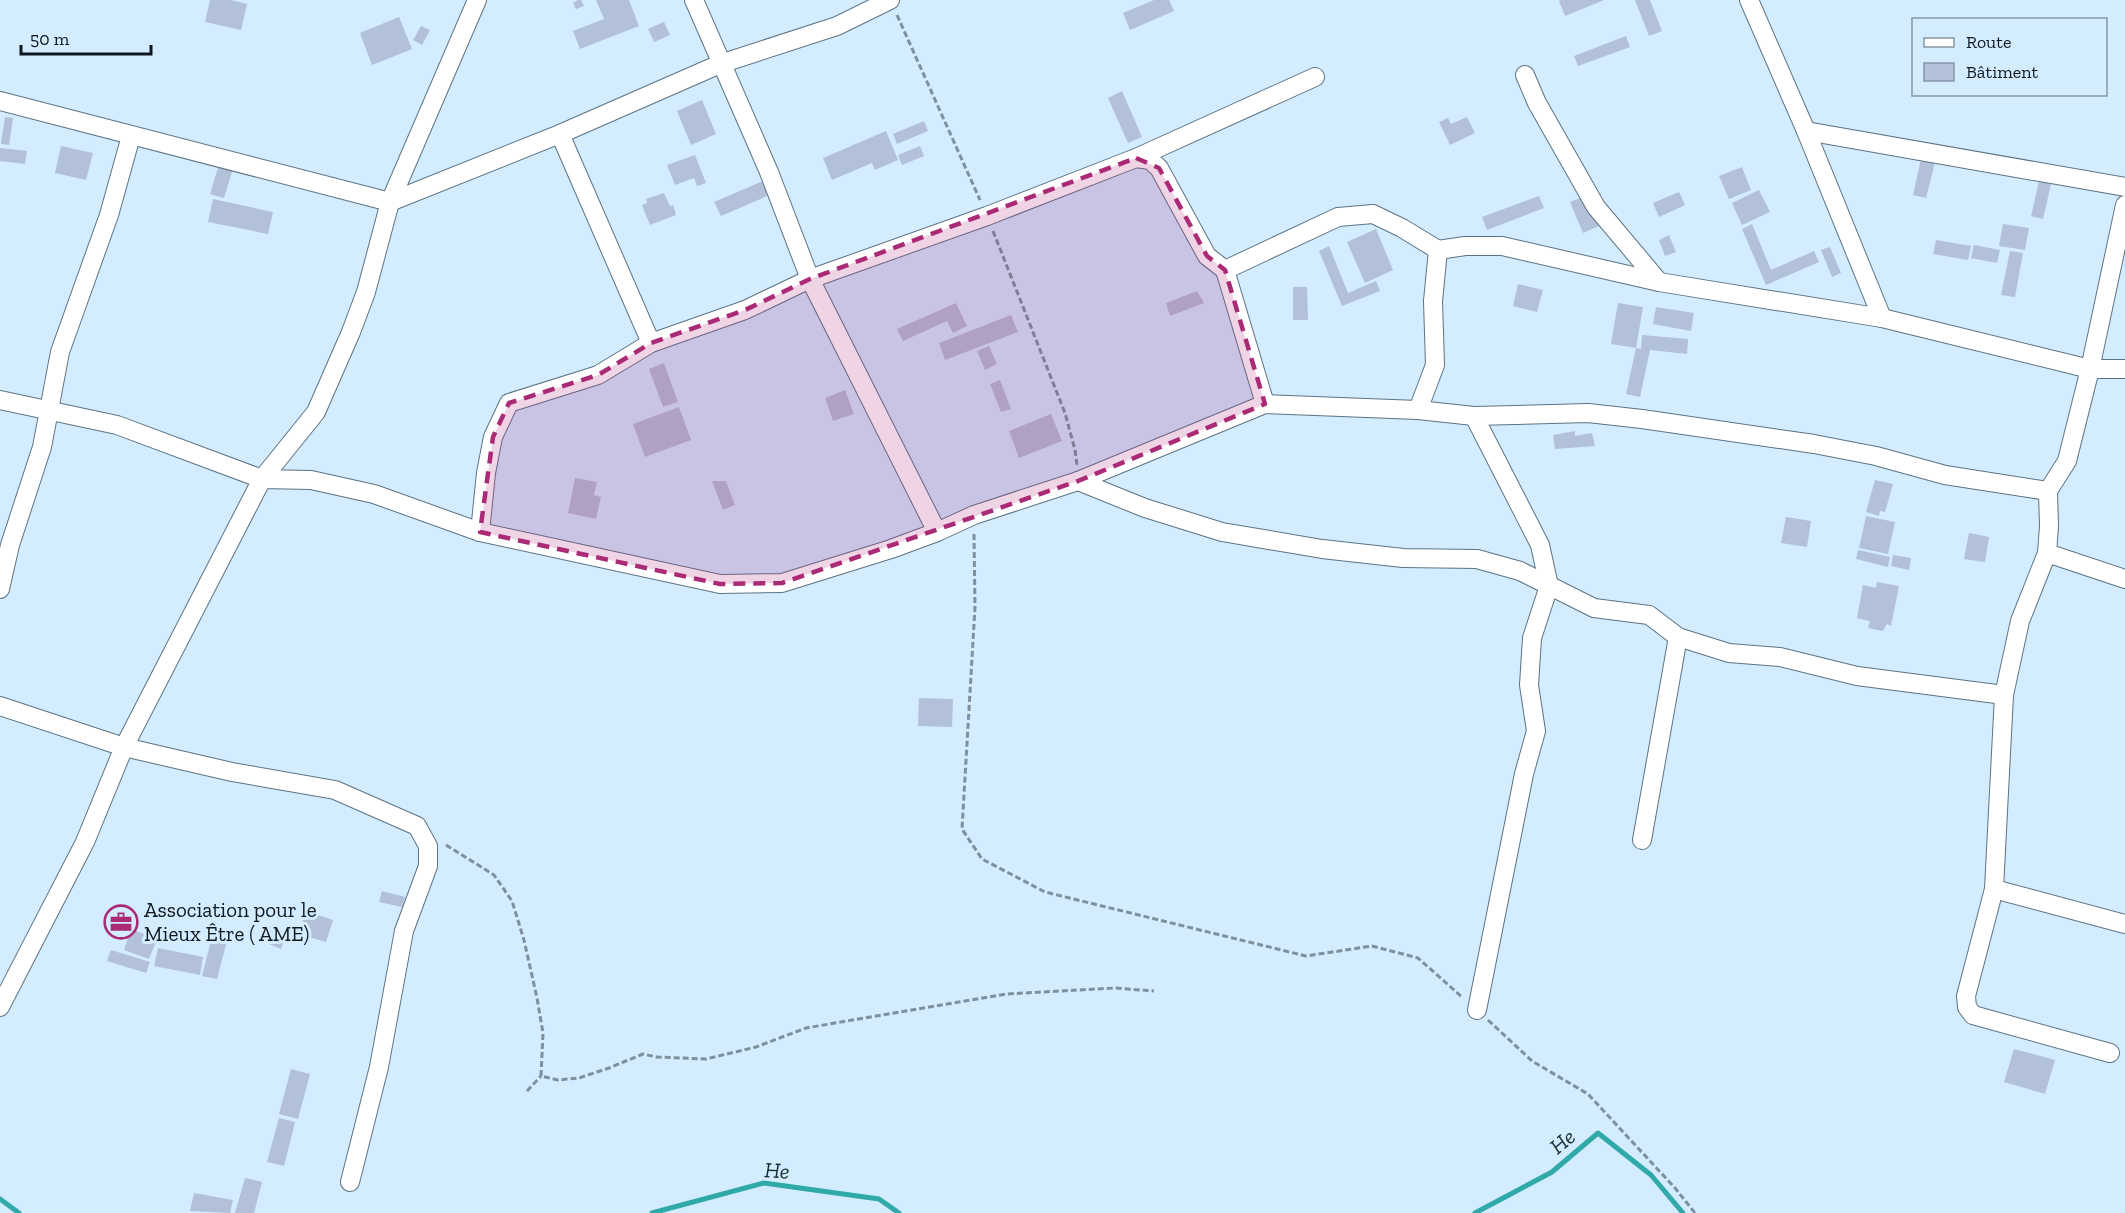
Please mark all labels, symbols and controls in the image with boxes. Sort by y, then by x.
scale bar [21,18,152,56]
legend [1912,18,2107,96]
text: 50 m [30,28,70,50]
text: Route [1966,31,2011,53]
text: Bâtiment [1966,61,2039,83]
place label: Association pour le Mieux Être ( AME) [144,897,317,946]
office icon: Association pour le Mieux Être ( AME) [103,904,139,940]
water label: He [1544,1123,1581,1160]
water label: He [764,1156,790,1185]

